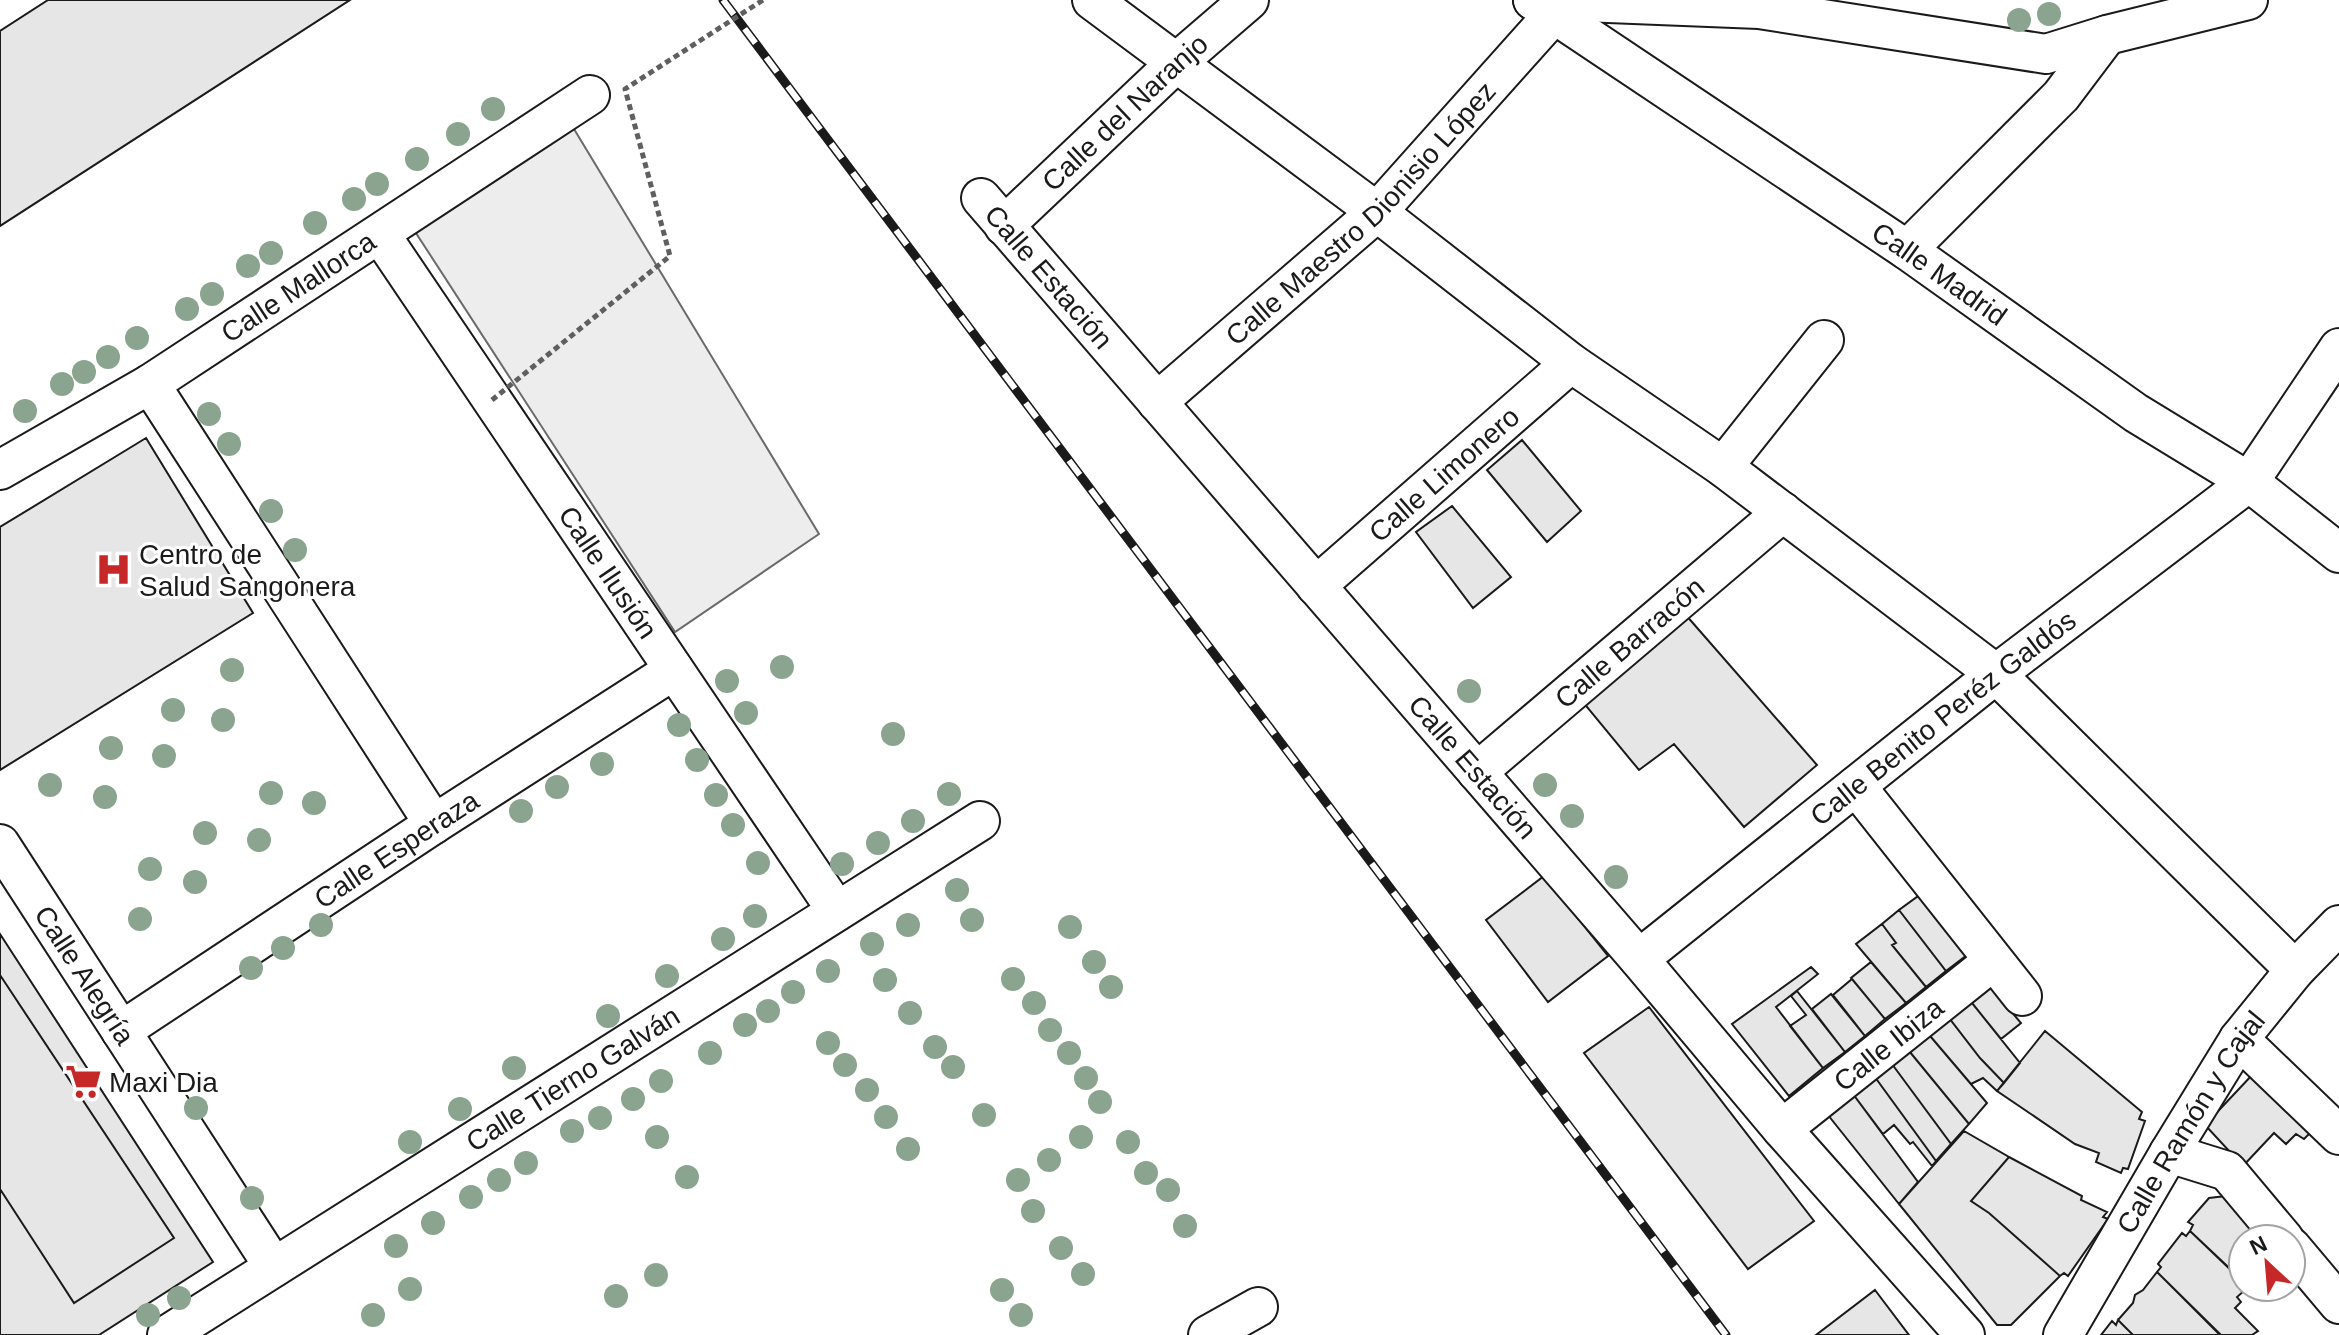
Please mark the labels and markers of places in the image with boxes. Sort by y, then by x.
place label: Centro de Salud Sangonera [139,539,356,602]
hospital icon: Centro de Salud Sangonera [94,551,132,589]
supermarket icon: Maxi Dia [64,1063,102,1101]
place label: Maxi Dia [109,1067,218,1098]

